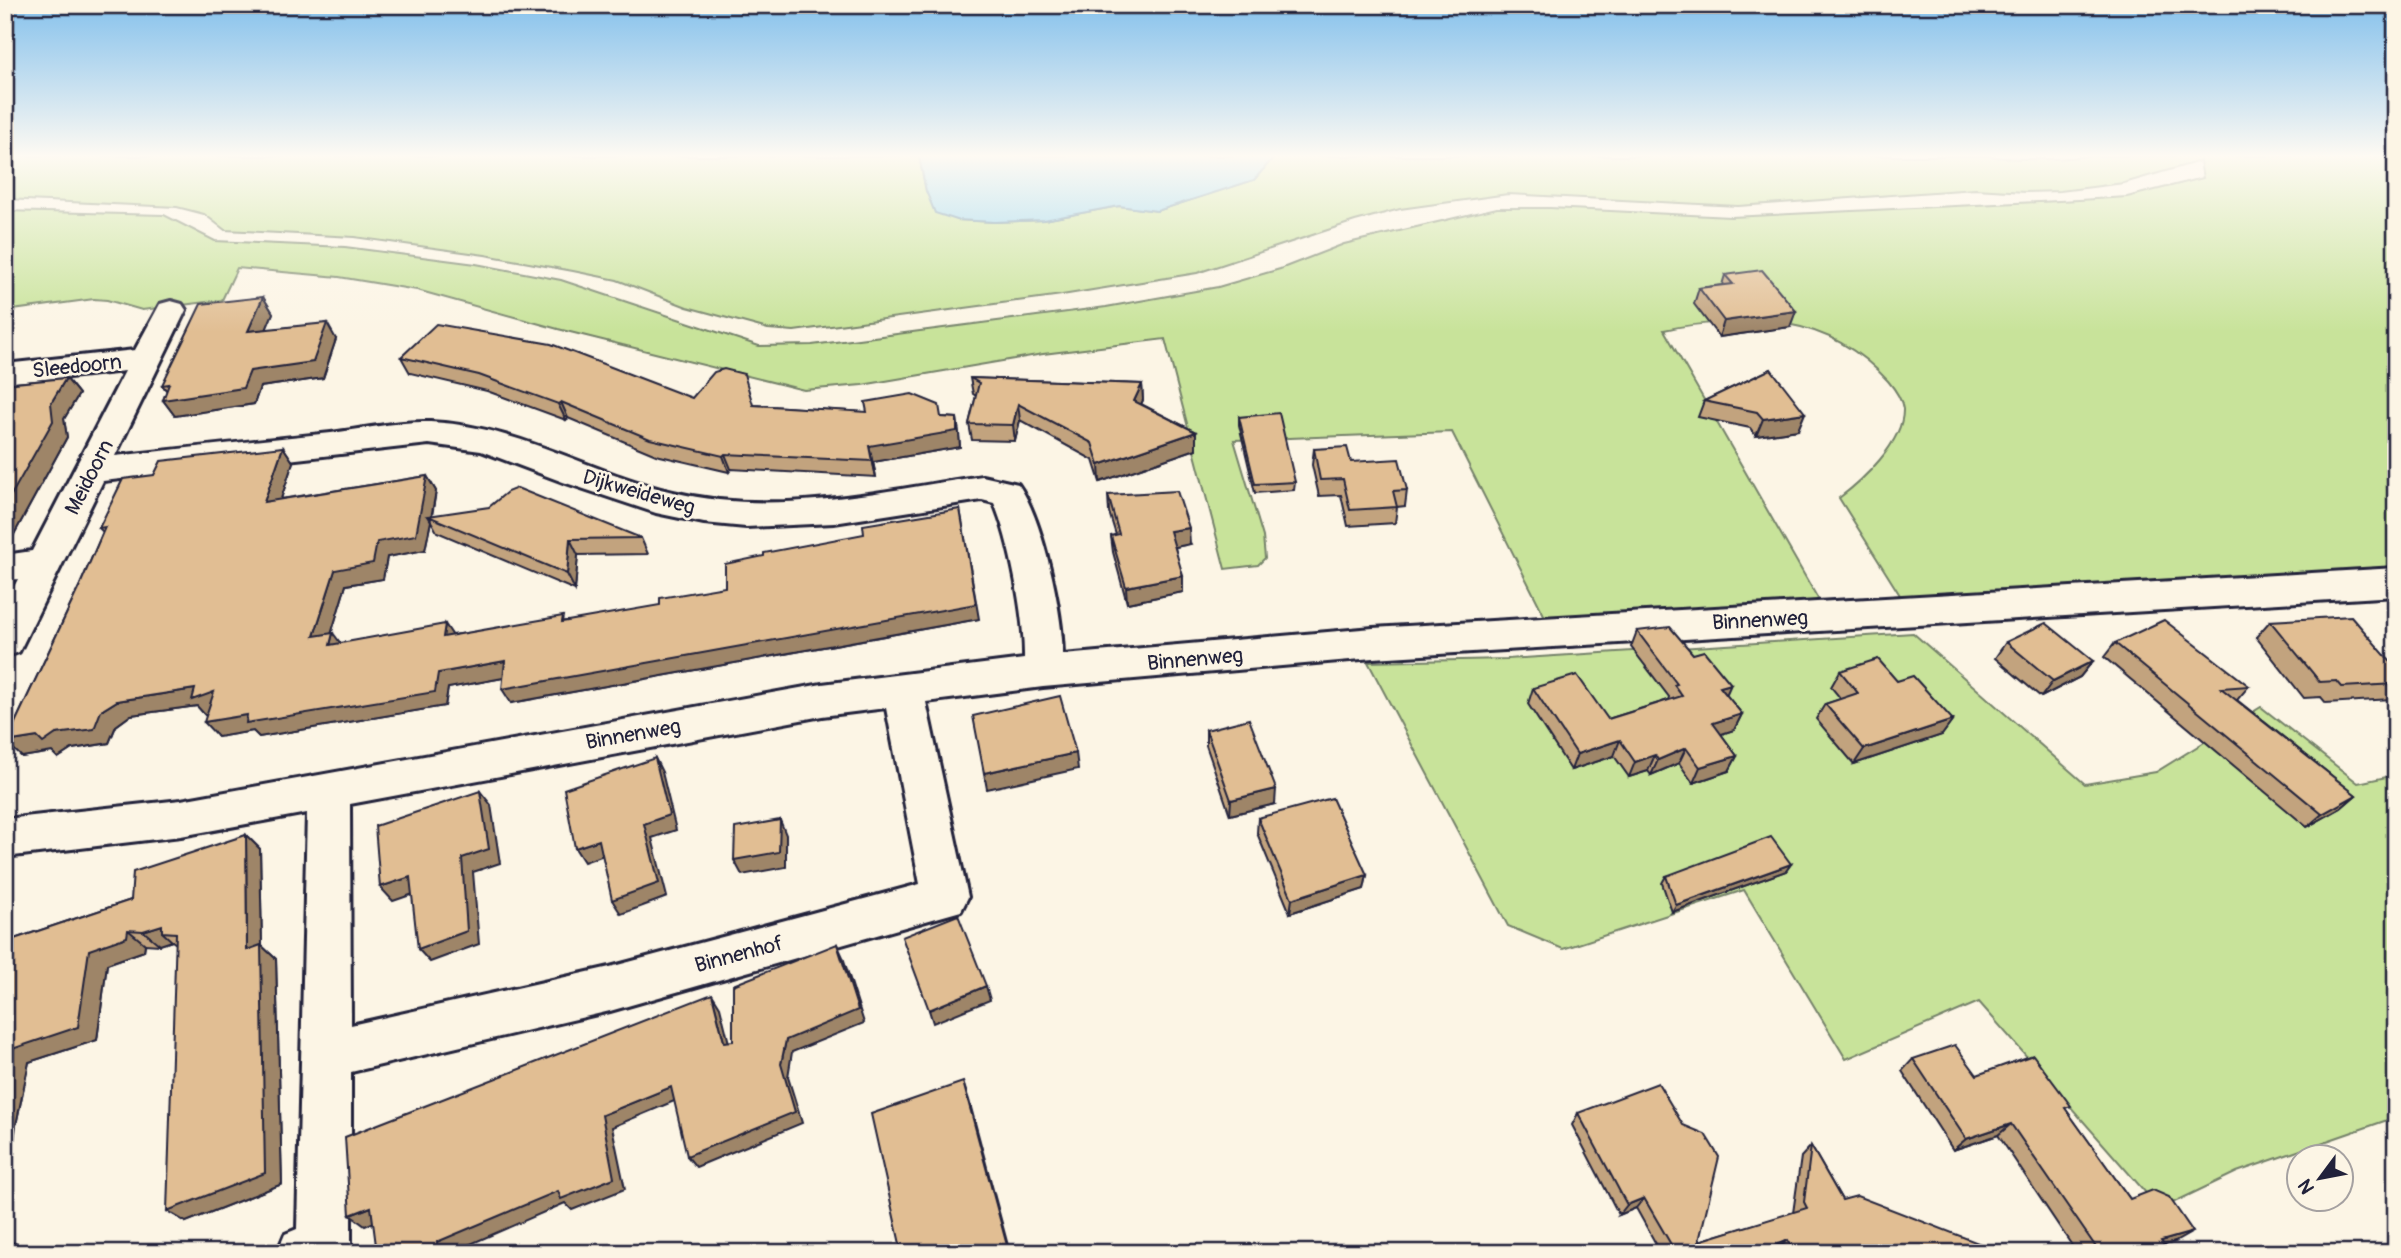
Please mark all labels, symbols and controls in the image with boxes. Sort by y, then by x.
street label: Sleedoorn [31,348,123,385]
street label: Meidoorn [59,435,120,519]
street label: Dijkweideweg [580,464,698,521]
street label: Binnenweg [1711,605,1809,636]
street label: Binnenweg [1146,642,1244,677]
street label: Binnenweg [583,713,683,756]
street label: Binnenhof [692,930,787,979]
north arrow [2286,1142,2356,1212]
text: N [2293,1175,2320,1198]

